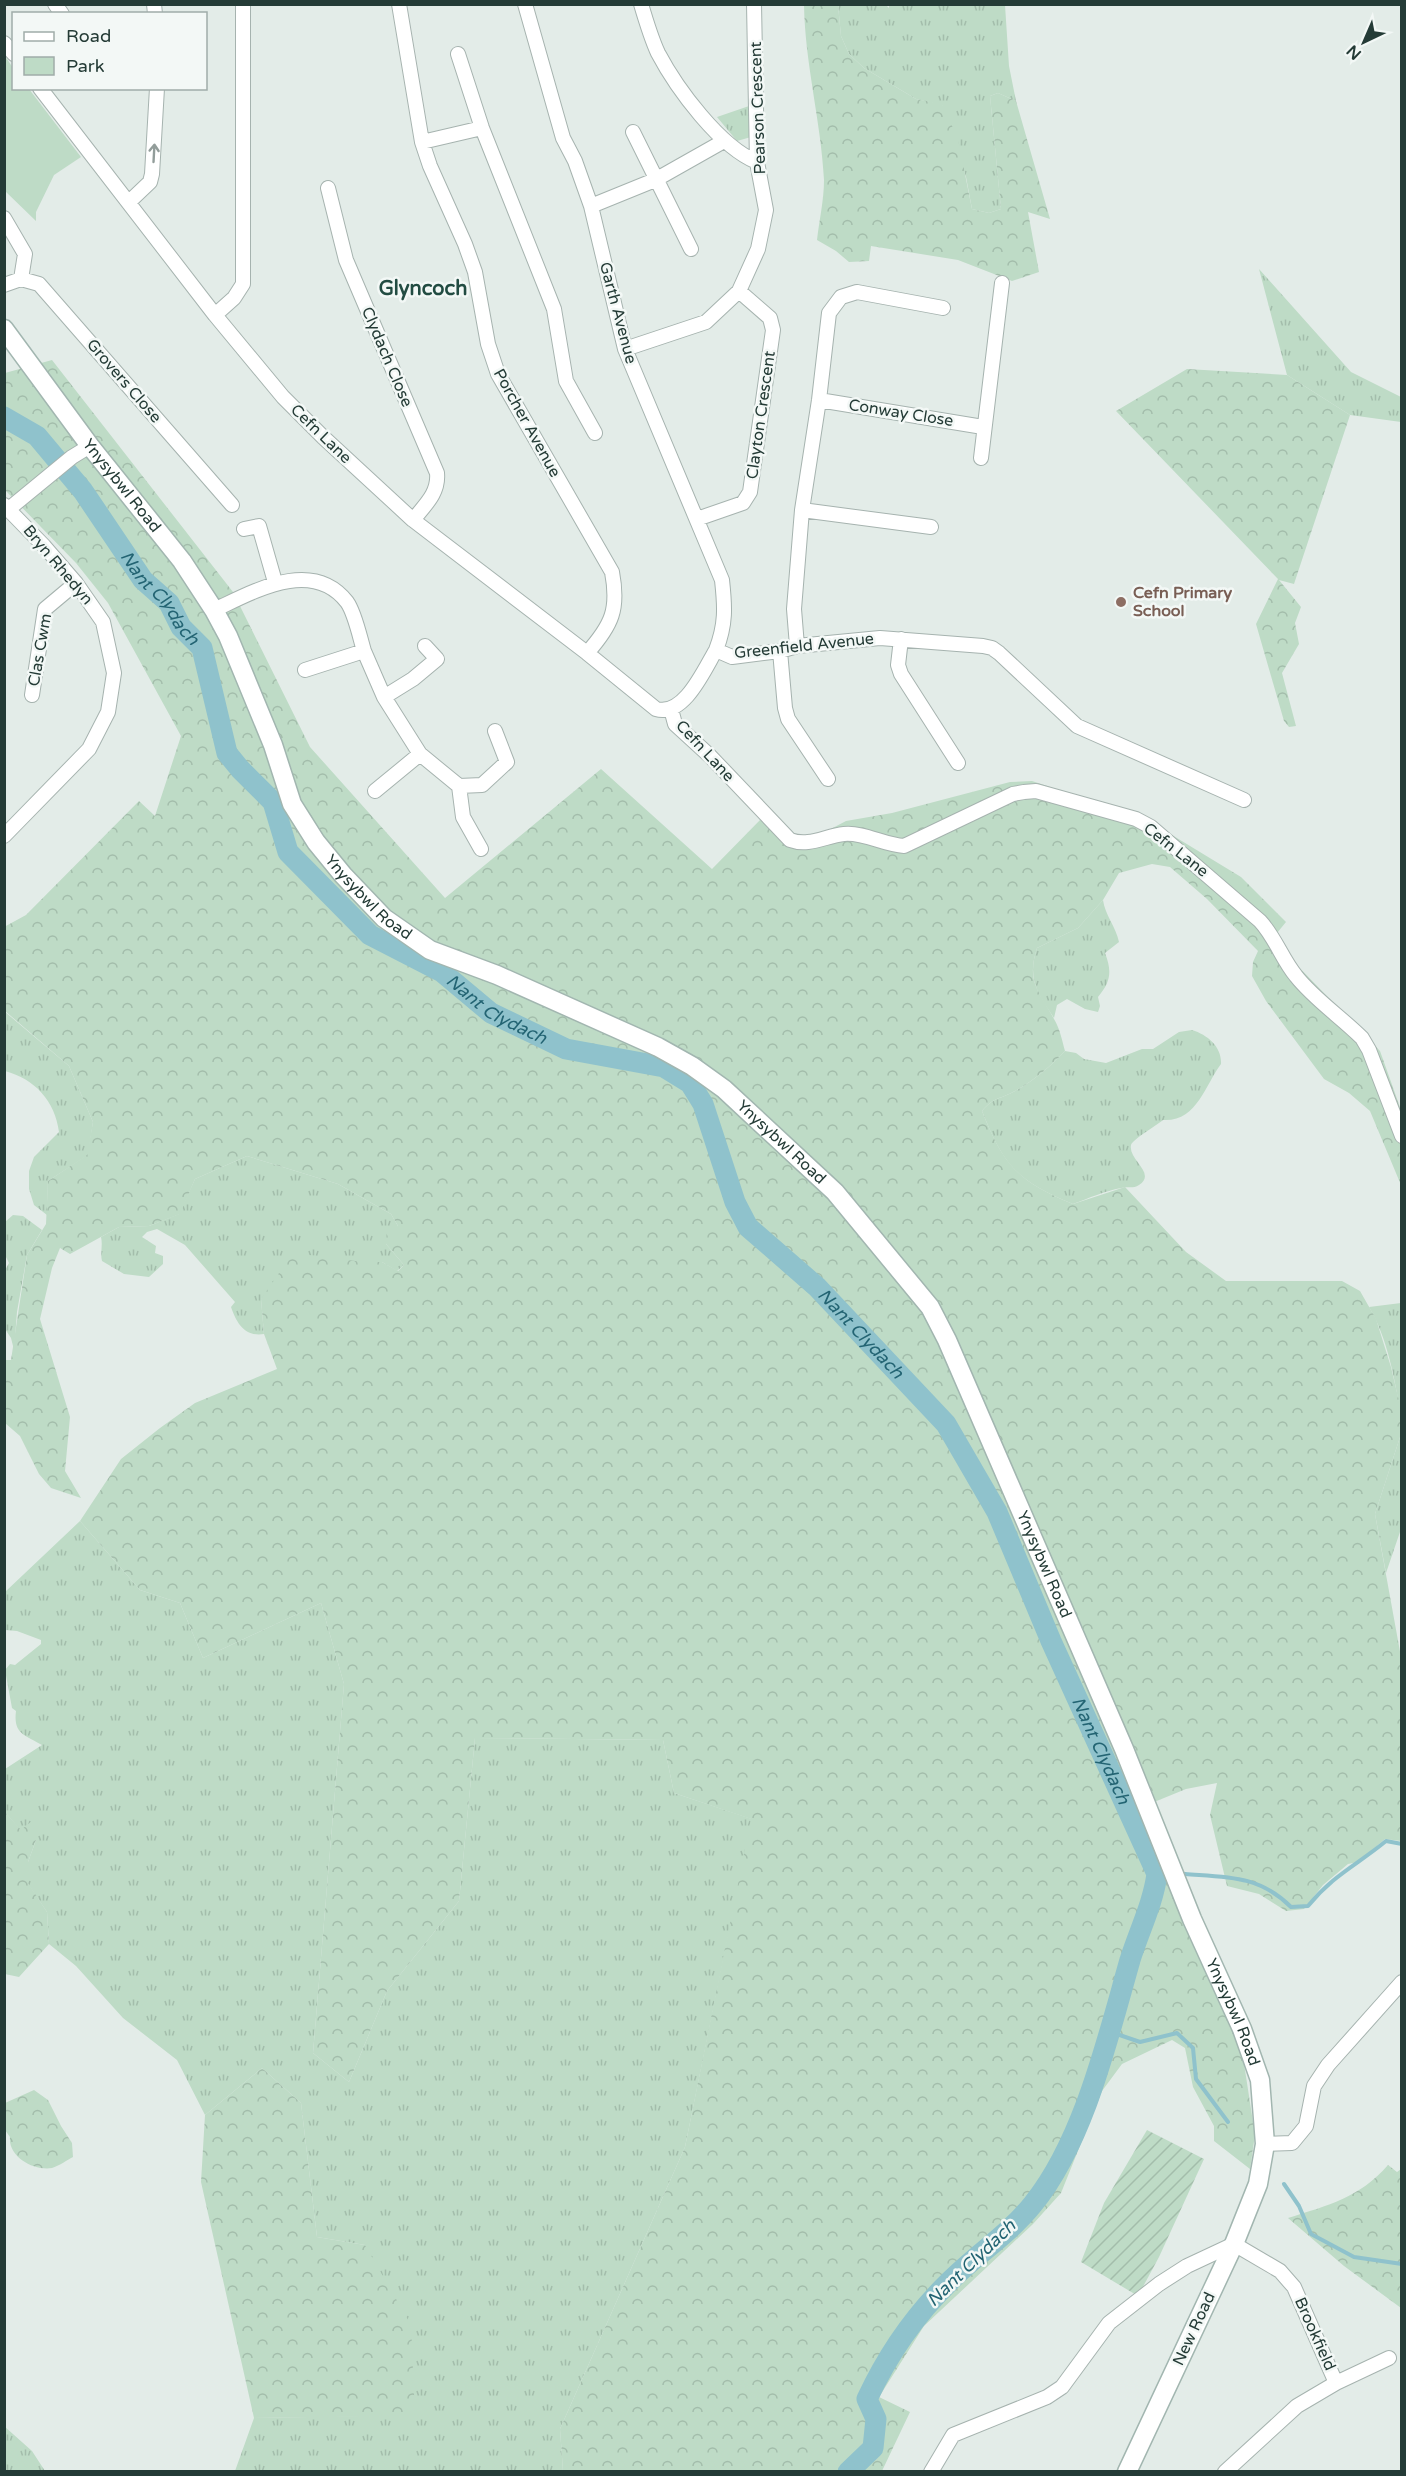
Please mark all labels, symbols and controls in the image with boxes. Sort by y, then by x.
legend [12,12,207,90]
north arrow [1334,12,1394,72]
text: Road [66,25,111,47]
text: N [1343,40,1366,64]
street label: Pearson Crescent [746,41,770,175]
text: Park [66,55,105,77]
one-way arrow [148,143,159,163]
street label: Garth Avenue [595,260,641,366]
district label: Glyncoch [379,277,467,301]
street label: Clydach Close [357,304,417,410]
street label: Grovers Close [82,335,166,427]
street label: Clayton Crescent [742,350,780,480]
street label: Porcher Avenue [489,365,565,481]
street label: Conway Close [847,395,955,431]
street label: Cefn Lane [286,400,356,468]
street label: Ynysybwl Road [78,435,165,537]
street label: Bryn Rhedyn [19,521,97,609]
water label: Nant Clydach [115,547,204,650]
place label: Cefn Primary School [1133,583,1232,621]
marker: Cefn Primary School [1114,595,1128,609]
street label: Clas Cwm [24,612,56,688]
street label: Greenfield Avenue [733,629,875,663]
street label: Cefn Lane [671,716,739,786]
street label: Cefn Lane [1140,818,1212,882]
street label: Ynysybwl Road [320,851,416,944]
water label: Nant Clydach [442,969,551,1050]
street label: Ynysybwl Road [733,1096,830,1189]
water label: Nant Clydach [813,1284,909,1384]
street label: Ynysybwl Road [1012,1508,1076,1621]
water label: Nant Clydach [1067,1693,1135,1808]
street label: Ynysybwl Road [1201,1955,1264,2068]
water label: Nant Clydach [922,2214,1021,2311]
street label: New Road [1168,2289,1220,2369]
street label: Brookfield [1290,2294,1340,2374]

